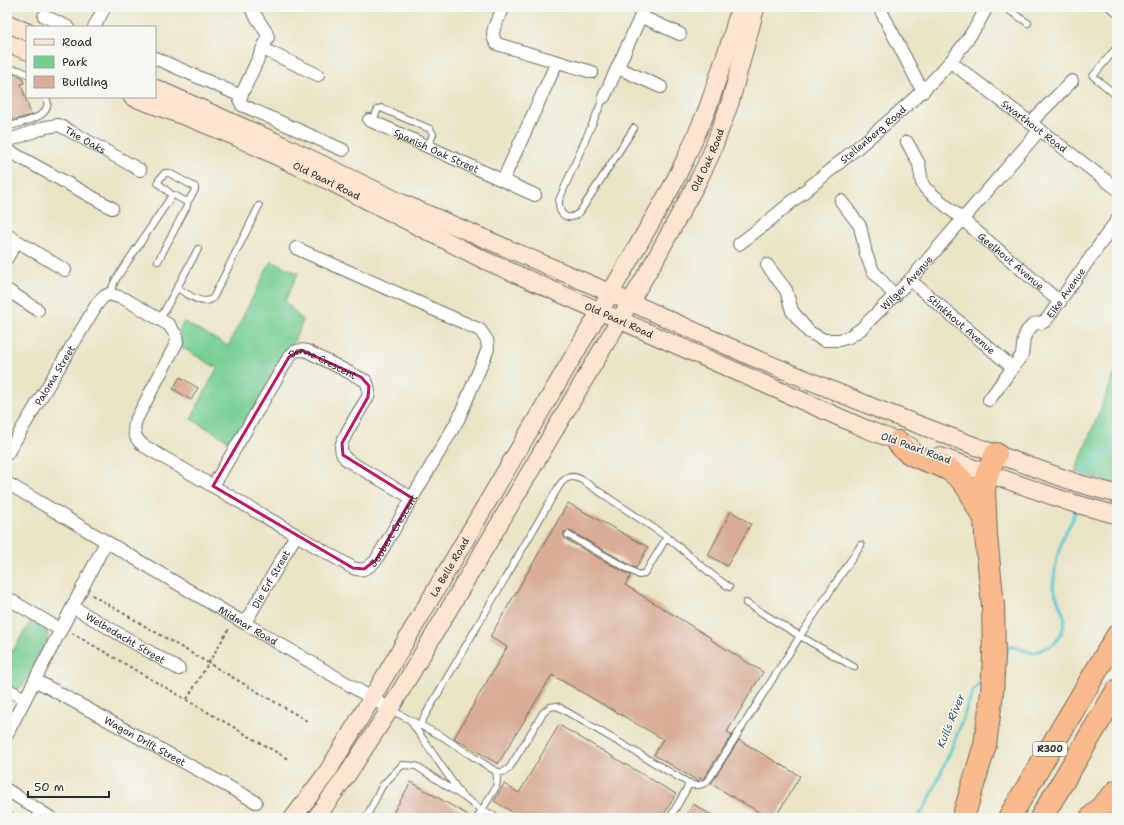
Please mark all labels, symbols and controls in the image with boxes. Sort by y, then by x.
legend [26,26,156,98]
text: Road [62,34,93,50]
text: Park [62,54,88,70]
text: Building [62,74,108,90]
street label: Swarthout Road [999,97,1070,155]
street label: Stellenberg Road [837,102,909,166]
street label: The Oaks [63,123,108,156]
street label: Spanish Oak Street [392,126,481,175]
street label: Old Oak Road [687,126,727,194]
street label: Old Paarl Road [291,158,363,203]
street label: Geelhout Avenue [975,229,1047,293]
street label: Wilger Avenue [877,252,935,313]
street label: Eike Avenue [1043,265,1088,320]
street label: Stinkhout Avenue [925,292,999,357]
street label: Old Paarl Road [583,299,656,341]
street label: Paloma Street [31,343,77,408]
street label: Denne Crescent [285,343,359,382]
street label: Old Paarl Road [879,429,953,467]
street label: Joubert Crescent [366,492,420,570]
street label: La Belle Road [427,534,472,599]
street label: Die Erf Street [249,547,293,610]
street label: Midmar Road [216,603,281,648]
street label: Welbedacht Street [83,609,168,666]
water label: Kuils River [933,691,969,750]
street label: Wagon Drift Street [102,713,188,769]
road number: R300 [1033,742,1067,756]
scale bar [28,773,109,799]
text: 50 m [34,779,64,795]

